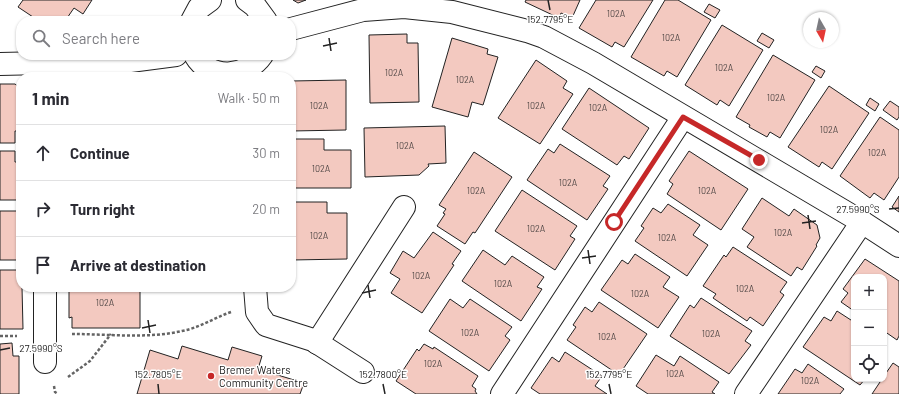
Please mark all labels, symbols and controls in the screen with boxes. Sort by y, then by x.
house number: 102A [607,8,626,19]
north arrow [803,12,839,48]
text: 152.7795°E [527,13,573,25]
search box [16,16,296,60]
icon: search [30,27,52,49]
text: Search here [62,29,140,47]
house number: 102A [662,32,681,43]
house number: 102A [715,62,734,73]
house number: 102A [385,67,404,78]
house number: 102A [456,74,475,85]
text: 1 min [32,88,69,108]
text: Walk · 50 m [218,90,280,106]
house number: 102A [767,92,786,103]
house number: 102A [310,100,329,111]
house number: 102A [527,100,546,111]
house number: 102A [589,102,608,113]
house number: 102A [820,124,839,135]
house number: 102A [396,140,415,151]
icon: ahead [32,142,54,164]
text: Continue [70,144,130,162]
text: 30 m [253,145,280,161]
house number: 102A [868,147,887,158]
route end [750,151,768,169]
house number: 102A [312,163,331,174]
house number: 102A [559,177,578,188]
house number: 102A [467,185,486,196]
house number: 102A [698,185,717,196]
icon: right [32,198,54,220]
text: Turn right [70,200,135,218]
text: 20 m [252,201,280,217]
text: 27.5990°S [836,203,880,215]
route start [605,213,623,231]
house number: 102A [527,223,546,234]
house number: 102A [774,227,793,238]
house number: 102A [310,230,329,241]
house number: 102A [658,232,677,243]
icon: arrive [32,254,54,276]
text: Arrive at destination [70,256,206,274]
house number: 102A [412,270,431,281]
map controls [851,274,887,382]
button: + [851,274,887,310]
house number: 102A [494,278,513,289]
house number: 102A [736,283,755,294]
house number: 102A [631,288,650,299]
house number: 102A [96,297,115,308]
button: − [851,310,887,346]
house number: 102A [461,327,480,338]
house number: 102A [702,328,721,339]
house number: 102A [598,331,617,342]
text: 27.5990°S [19,342,63,354]
button: locate [851,346,887,382]
house number: 102A [424,358,443,369]
place label: Bremer Waters Community Centre [219,363,308,389]
text: 152.7805°E [134,368,182,380]
text: 152.7800°E [359,368,407,380]
text: 152.7795°E [586,368,632,380]
house number: 102A [666,368,685,379]
marker: Bremer Waters Community Centre [206,371,216,381]
house number: 102A [801,375,820,386]

